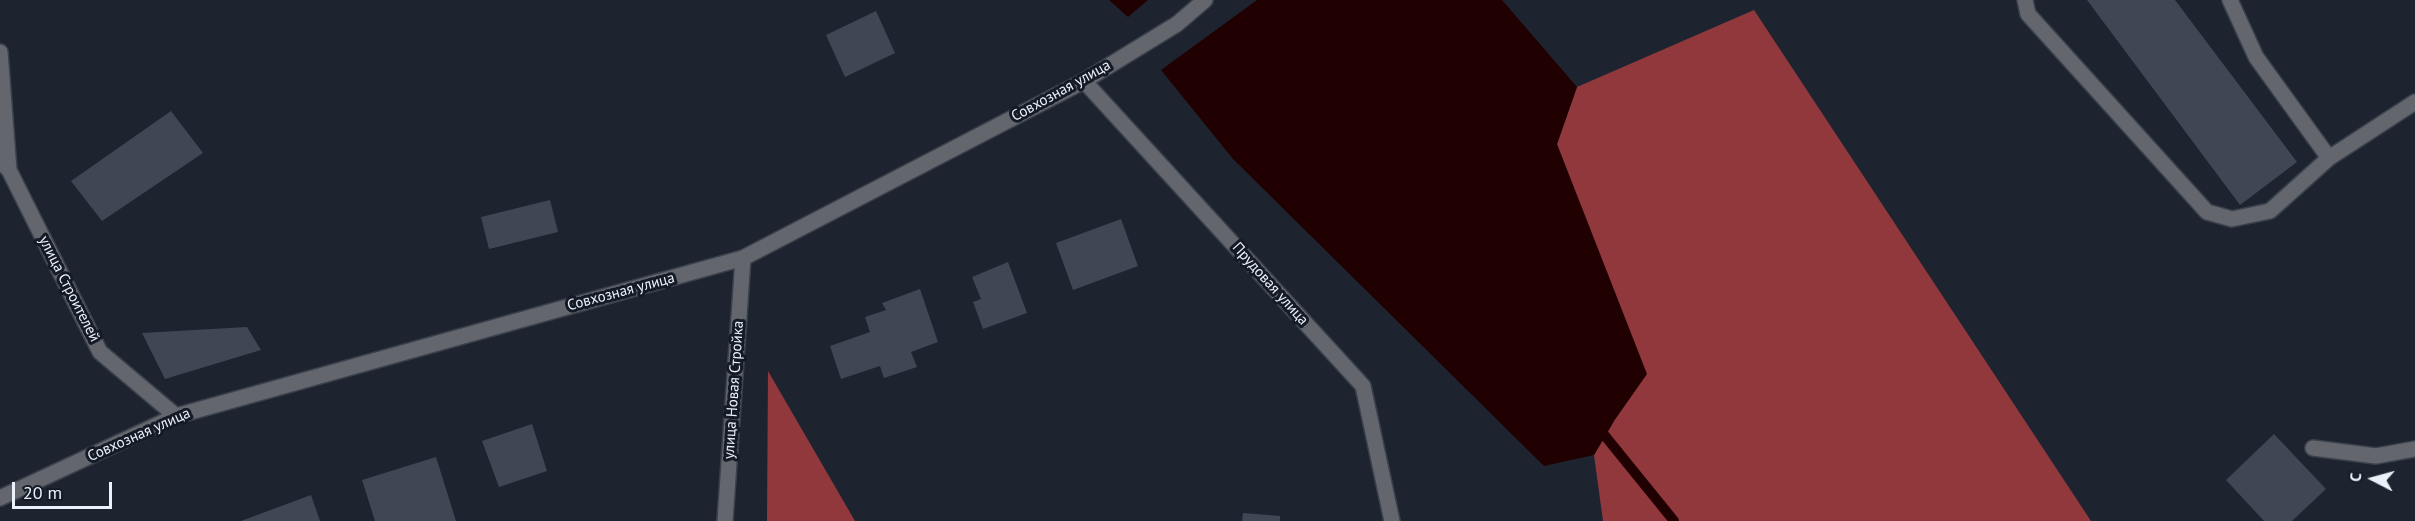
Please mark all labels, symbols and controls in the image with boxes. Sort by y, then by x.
street label: Совхозная улица [1008,56,1114,126]
street label: улица Строителей [35,233,103,345]
street label: Прудовая улица [1228,239,1312,329]
street label: Совхозная улица [565,269,677,315]
street label: улица Новая Стройка [720,320,748,460]
street label: Совхозная улица [85,404,193,466]
north arrow [2343,449,2403,509]
scale bar [15,470,116,508]
text: С [2345,472,2366,483]
text: 20 m [23,481,62,504]

